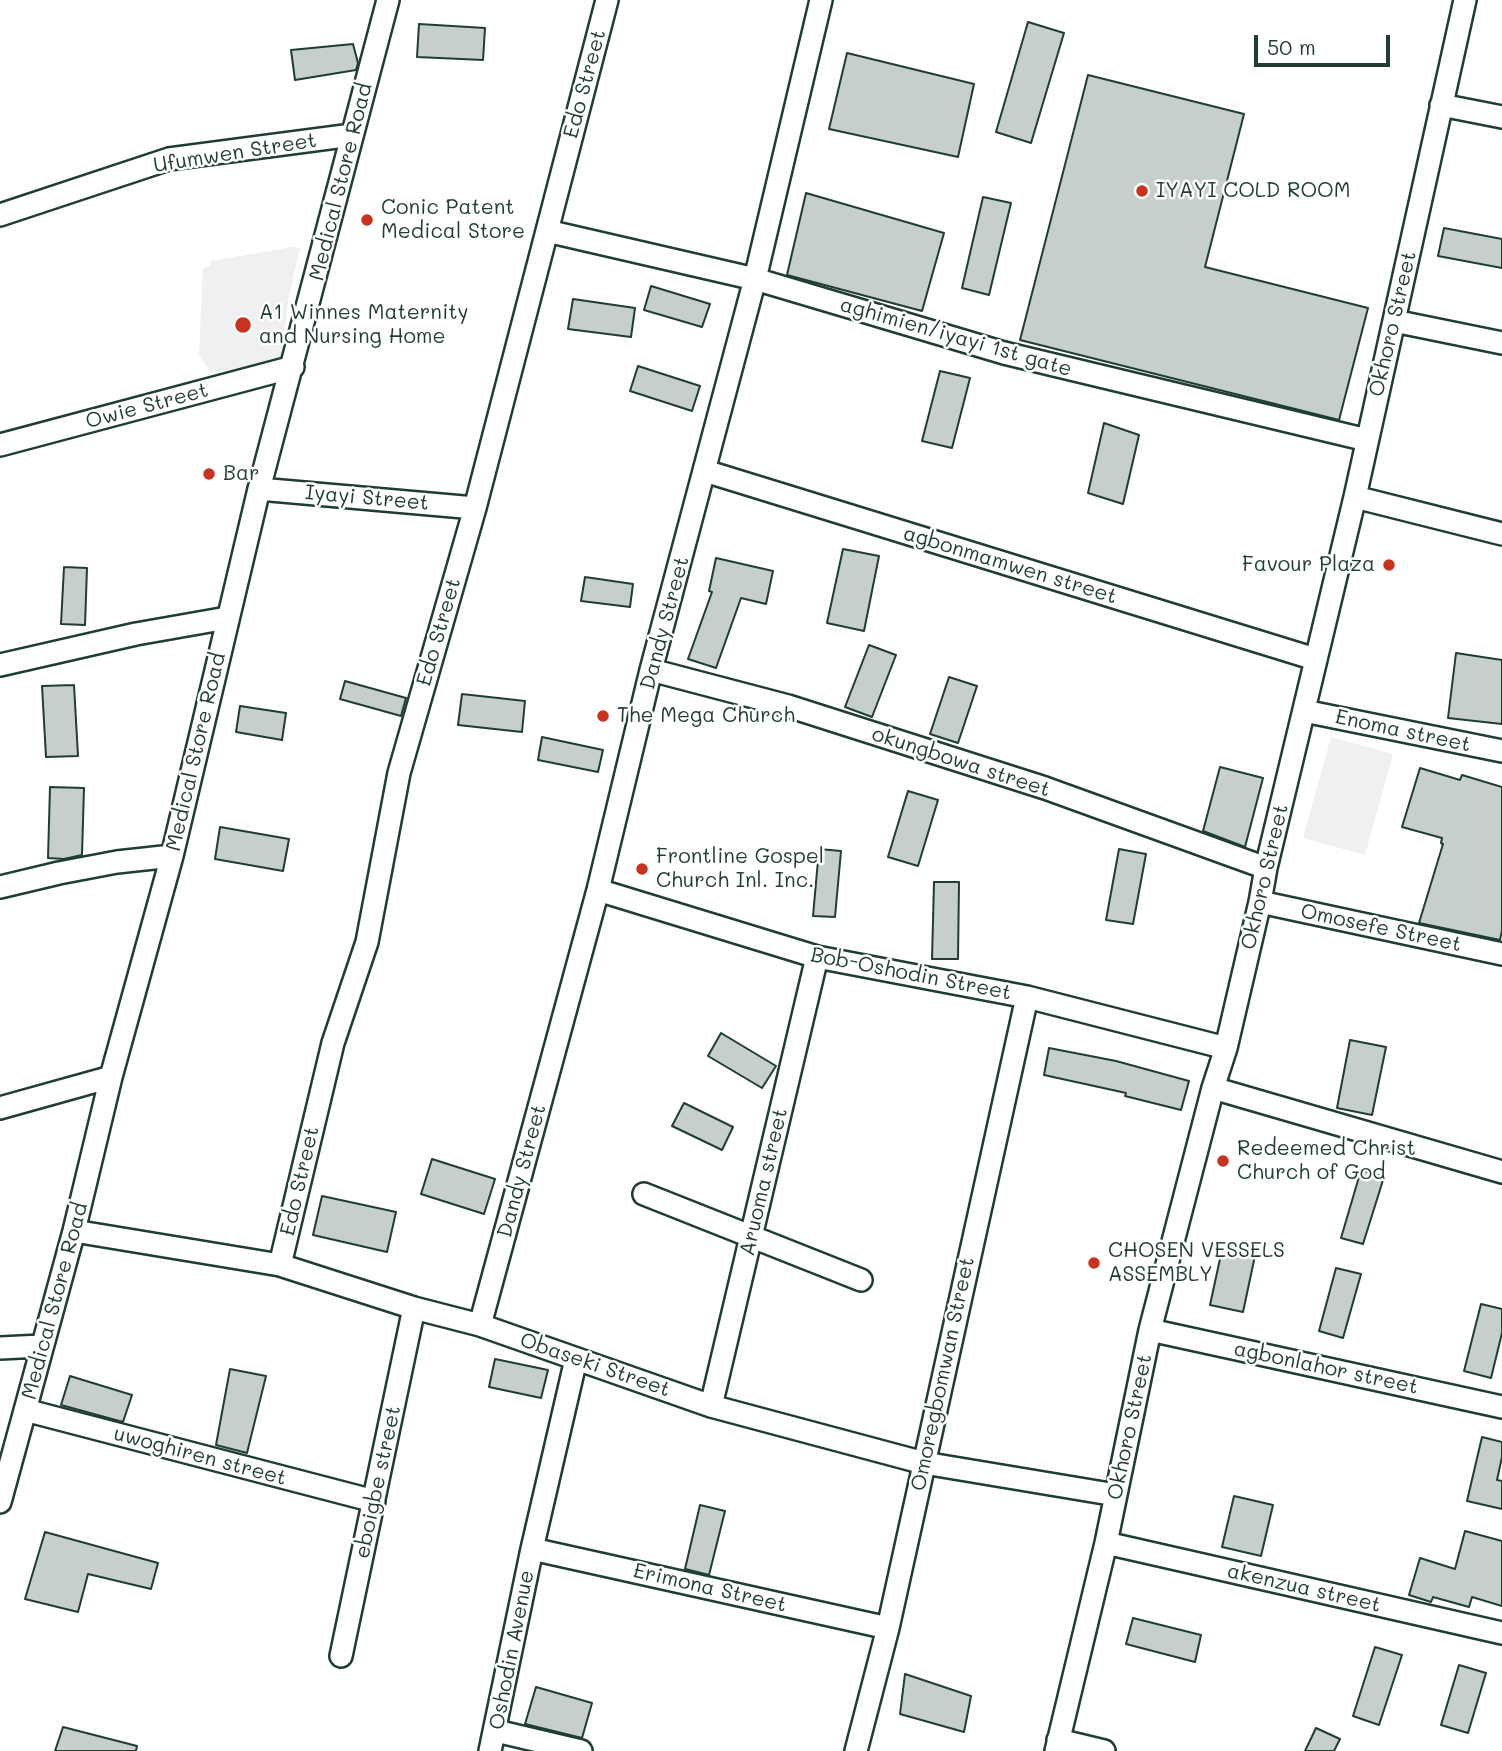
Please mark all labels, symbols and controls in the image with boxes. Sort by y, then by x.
scale bar [1257,21,1394,65]
street label: Edo Street [558,27,612,141]
text: 50 m [1267,33,1316,60]
street label: Medical Store Road [304,80,378,284]
street label: Ufumwen Street [152,128,318,178]
place label: IYAYI COLD ROOM [1156,178,1350,204]
marker: IYAYI COLD ROOM [1134,183,1150,199]
place label: Conic Patent Medical Store [381,195,525,245]
marker: Conic Patent Medical Store [359,212,375,228]
street label: Okhoro Street [1364,249,1422,399]
street label: aghimien/iyayi 1st gate [837,292,1075,382]
place label: A1 Winnes Maternity and Nursing Home [259,300,469,350]
marker: A1 Winnes Maternity and Nursing Home [233,315,253,335]
street label: Owie Street [83,378,211,434]
place label: Bar [223,461,260,487]
marker: Bar [201,466,217,482]
street label: Iyayi Street [304,480,430,516]
street label: agbonmamwen street [900,520,1120,610]
place label: Favour Plaza [1242,552,1375,578]
street label: Dandy Street [635,554,695,692]
marker: Favour Plaza [1381,557,1397,573]
street label: Edo Street [412,575,466,689]
street label: Medical Store Road [161,650,231,854]
place label: The Mega Church [617,703,795,729]
street label: Enoma street [1333,704,1473,758]
marker: The Mega Church [595,708,611,724]
street label: okungbowa street [869,721,1053,803]
street label: Okhoro Street [1236,802,1294,952]
place label: Frontline Gospel Church Inl. Inc. [656,844,824,894]
marker: Frontline Gospel Church Inl. Inc. [634,861,650,877]
street label: Omosefe Street [1298,899,1464,957]
street label: Bob-Oshodin Street [809,942,1013,1006]
street label: Dandy Street [492,1102,552,1240]
street label: Aruoma street [735,1106,793,1258]
street label: Edo Street [275,1124,325,1238]
place label: Redeemed Christ Church of God [1237,1136,1416,1186]
marker: Redeemed Christ Church of God [1215,1153,1231,1169]
street label: Medical Store Road [17,1200,93,1402]
place label: CHOSEN VESSELS ASSEMBLY [1108,1238,1285,1288]
street label: Omoregbomwan Street [906,1255,980,1493]
marker: CHOSEN VESSELS ASSEMBLY [1086,1255,1102,1271]
street label: Obaseki Street [516,1327,674,1403]
street label: agbonlahor street [1232,1336,1420,1400]
street label: Okhoro Street [1102,1352,1158,1502]
street label: eboigbe street [349,1403,407,1561]
street label: uwoghiren street [111,1421,289,1491]
street label: Erimona Street [631,1558,789,1618]
street label: akenzua street [1225,1558,1383,1618]
street label: Oshodin Avenue [484,1568,540,1732]

